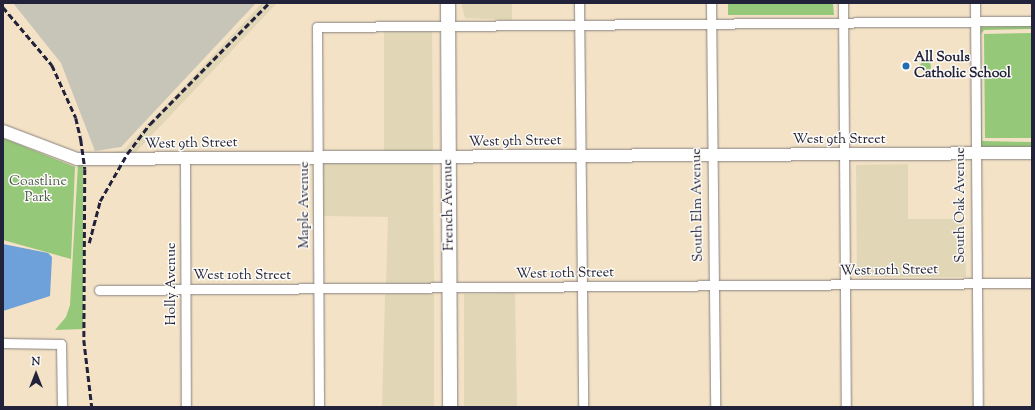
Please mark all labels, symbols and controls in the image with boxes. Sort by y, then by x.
place label: All Souls Catholic School [914,50,1011,82]
marker: All Souls Catholic School [901,61,911,71]
street label: West 9th Street [793,132,885,148]
street label: West 9th Street [468,133,562,151]
street label: West 9th Street [144,135,238,153]
street label: South Oak Avenue [953,147,969,263]
street label: South Elm Avenue [689,148,707,262]
street label: French Avenue [440,159,458,251]
street label: Maple Avenue [297,162,313,248]
park label: Coastline Park [9,174,67,206]
street label: Holly Avenue [164,242,180,326]
street label: West 10th Street [840,262,938,280]
street label: West 10th Street [516,265,614,283]
street label: West 10th Street [193,268,291,284]
north arrow [16,354,56,394]
text: N [32,354,40,370]

